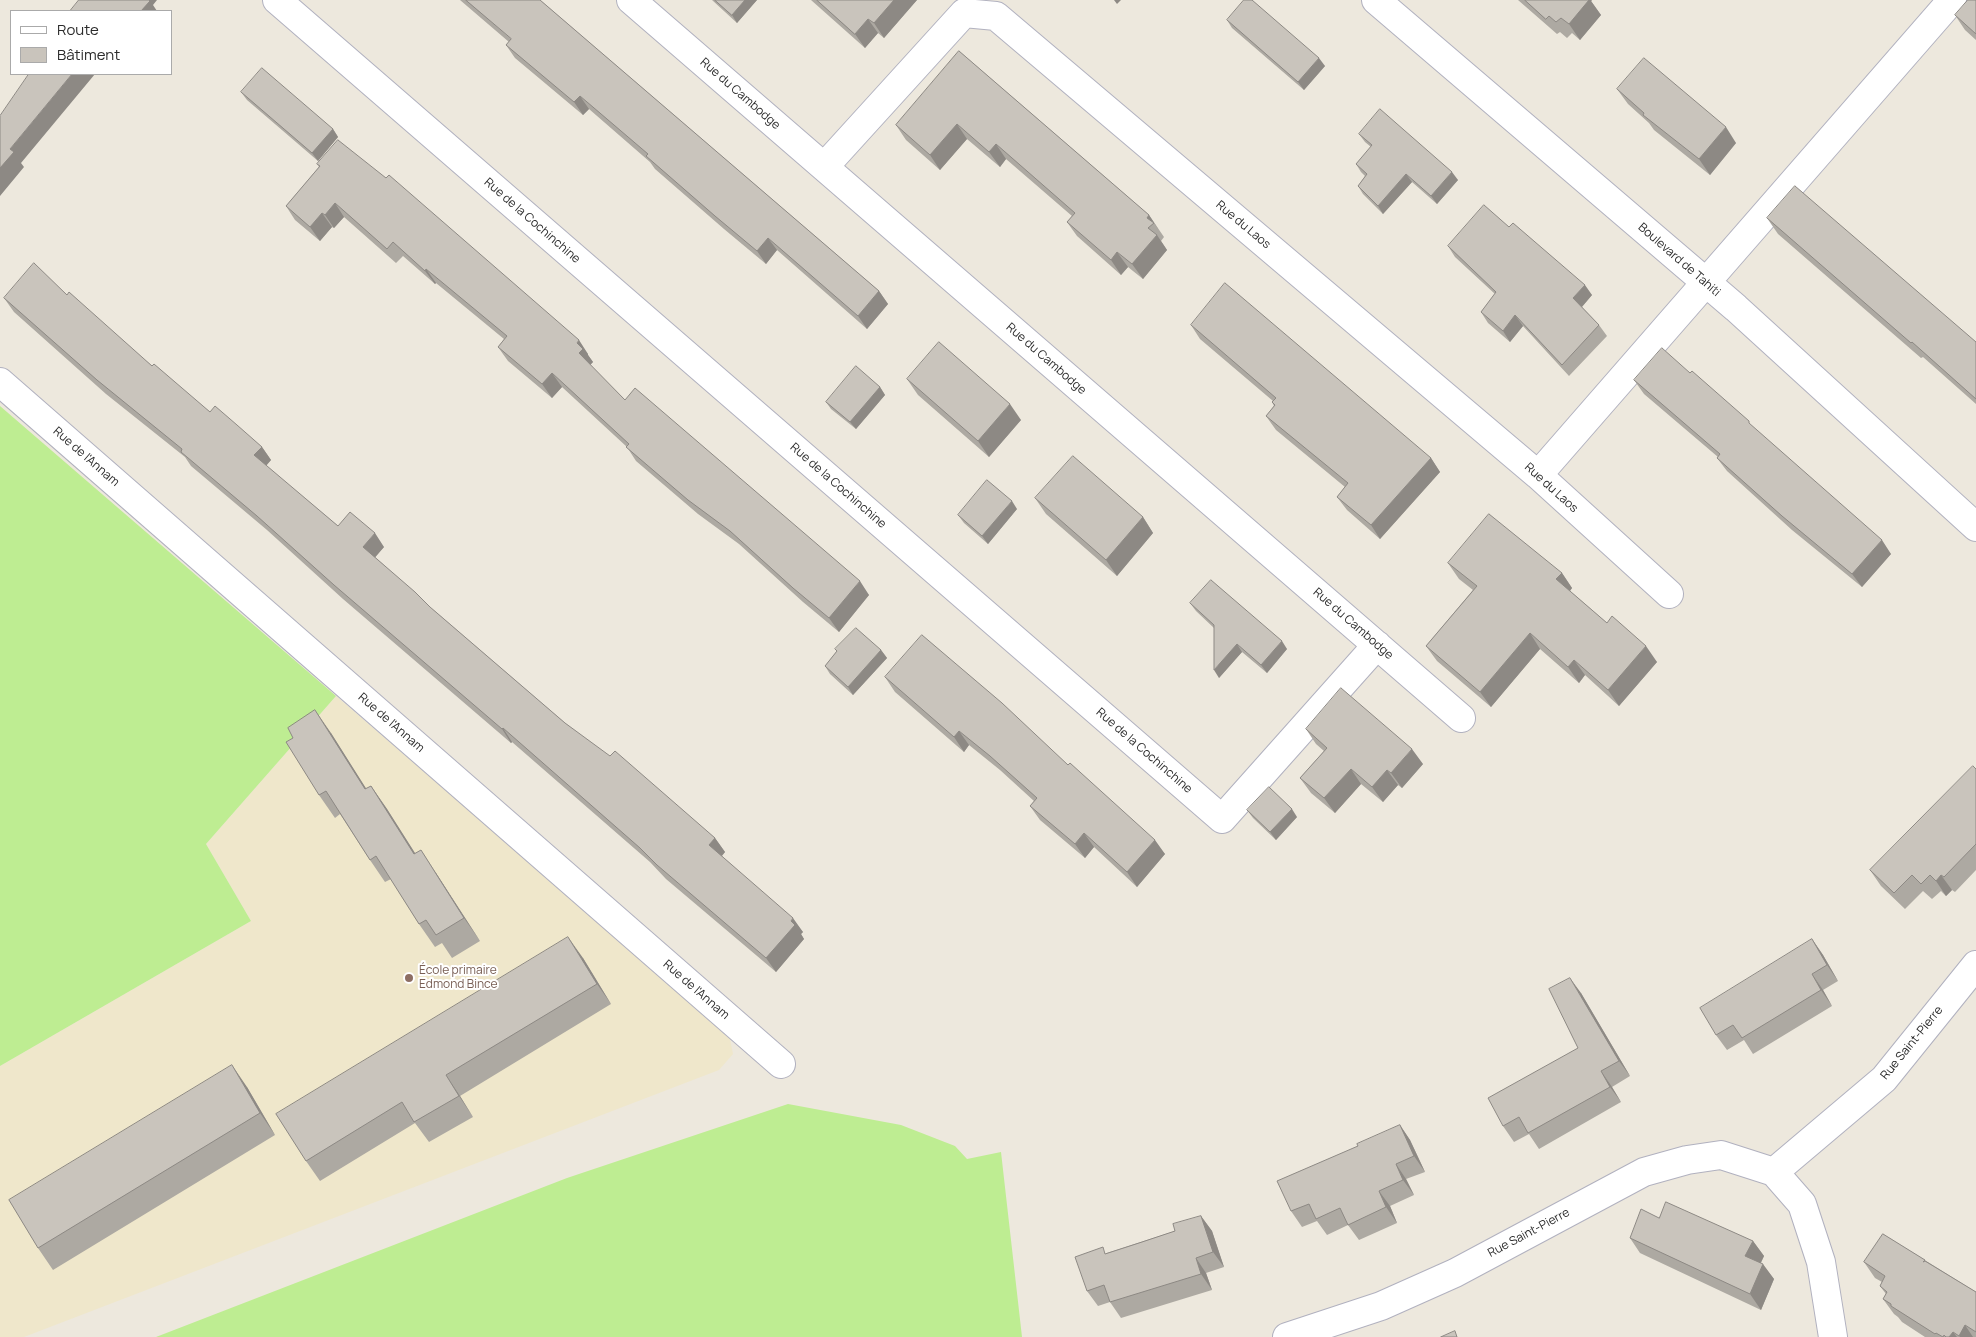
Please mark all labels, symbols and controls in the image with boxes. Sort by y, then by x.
legend [10,10,172,75]
text: Route [57,19,99,40]
text: Bâtiment [57,44,120,65]
street label: Rue du Cambodge [697,55,783,133]
street label: Rue de la Cochinchine [481,175,583,267]
street label: Rue du Laos [1213,198,1273,252]
street label: Boulevard de Tahiti [1635,220,1723,300]
street label: Rue du Cambodge [1003,320,1089,398]
street label: Rue de l'Annam [50,424,122,490]
street label: Rue de la Cochinchine [787,440,889,532]
street label: Rue du Laos [1521,460,1581,516]
street label: Rue du Cambodge [1310,585,1396,663]
street label: Rue de l'Annam [355,690,427,756]
street label: Rue de la Cochinchine [1093,705,1195,797]
street label: Rue de l'Annam [660,957,732,1023]
place label: École primaire Edmond Bince [419,964,498,992]
marker: École primaire Edmond Bince [403,972,415,984]
street label: Rue Saint-Pierre [1878,1003,1946,1083]
street label: Rue Saint-Pierre [1486,1205,1572,1261]

